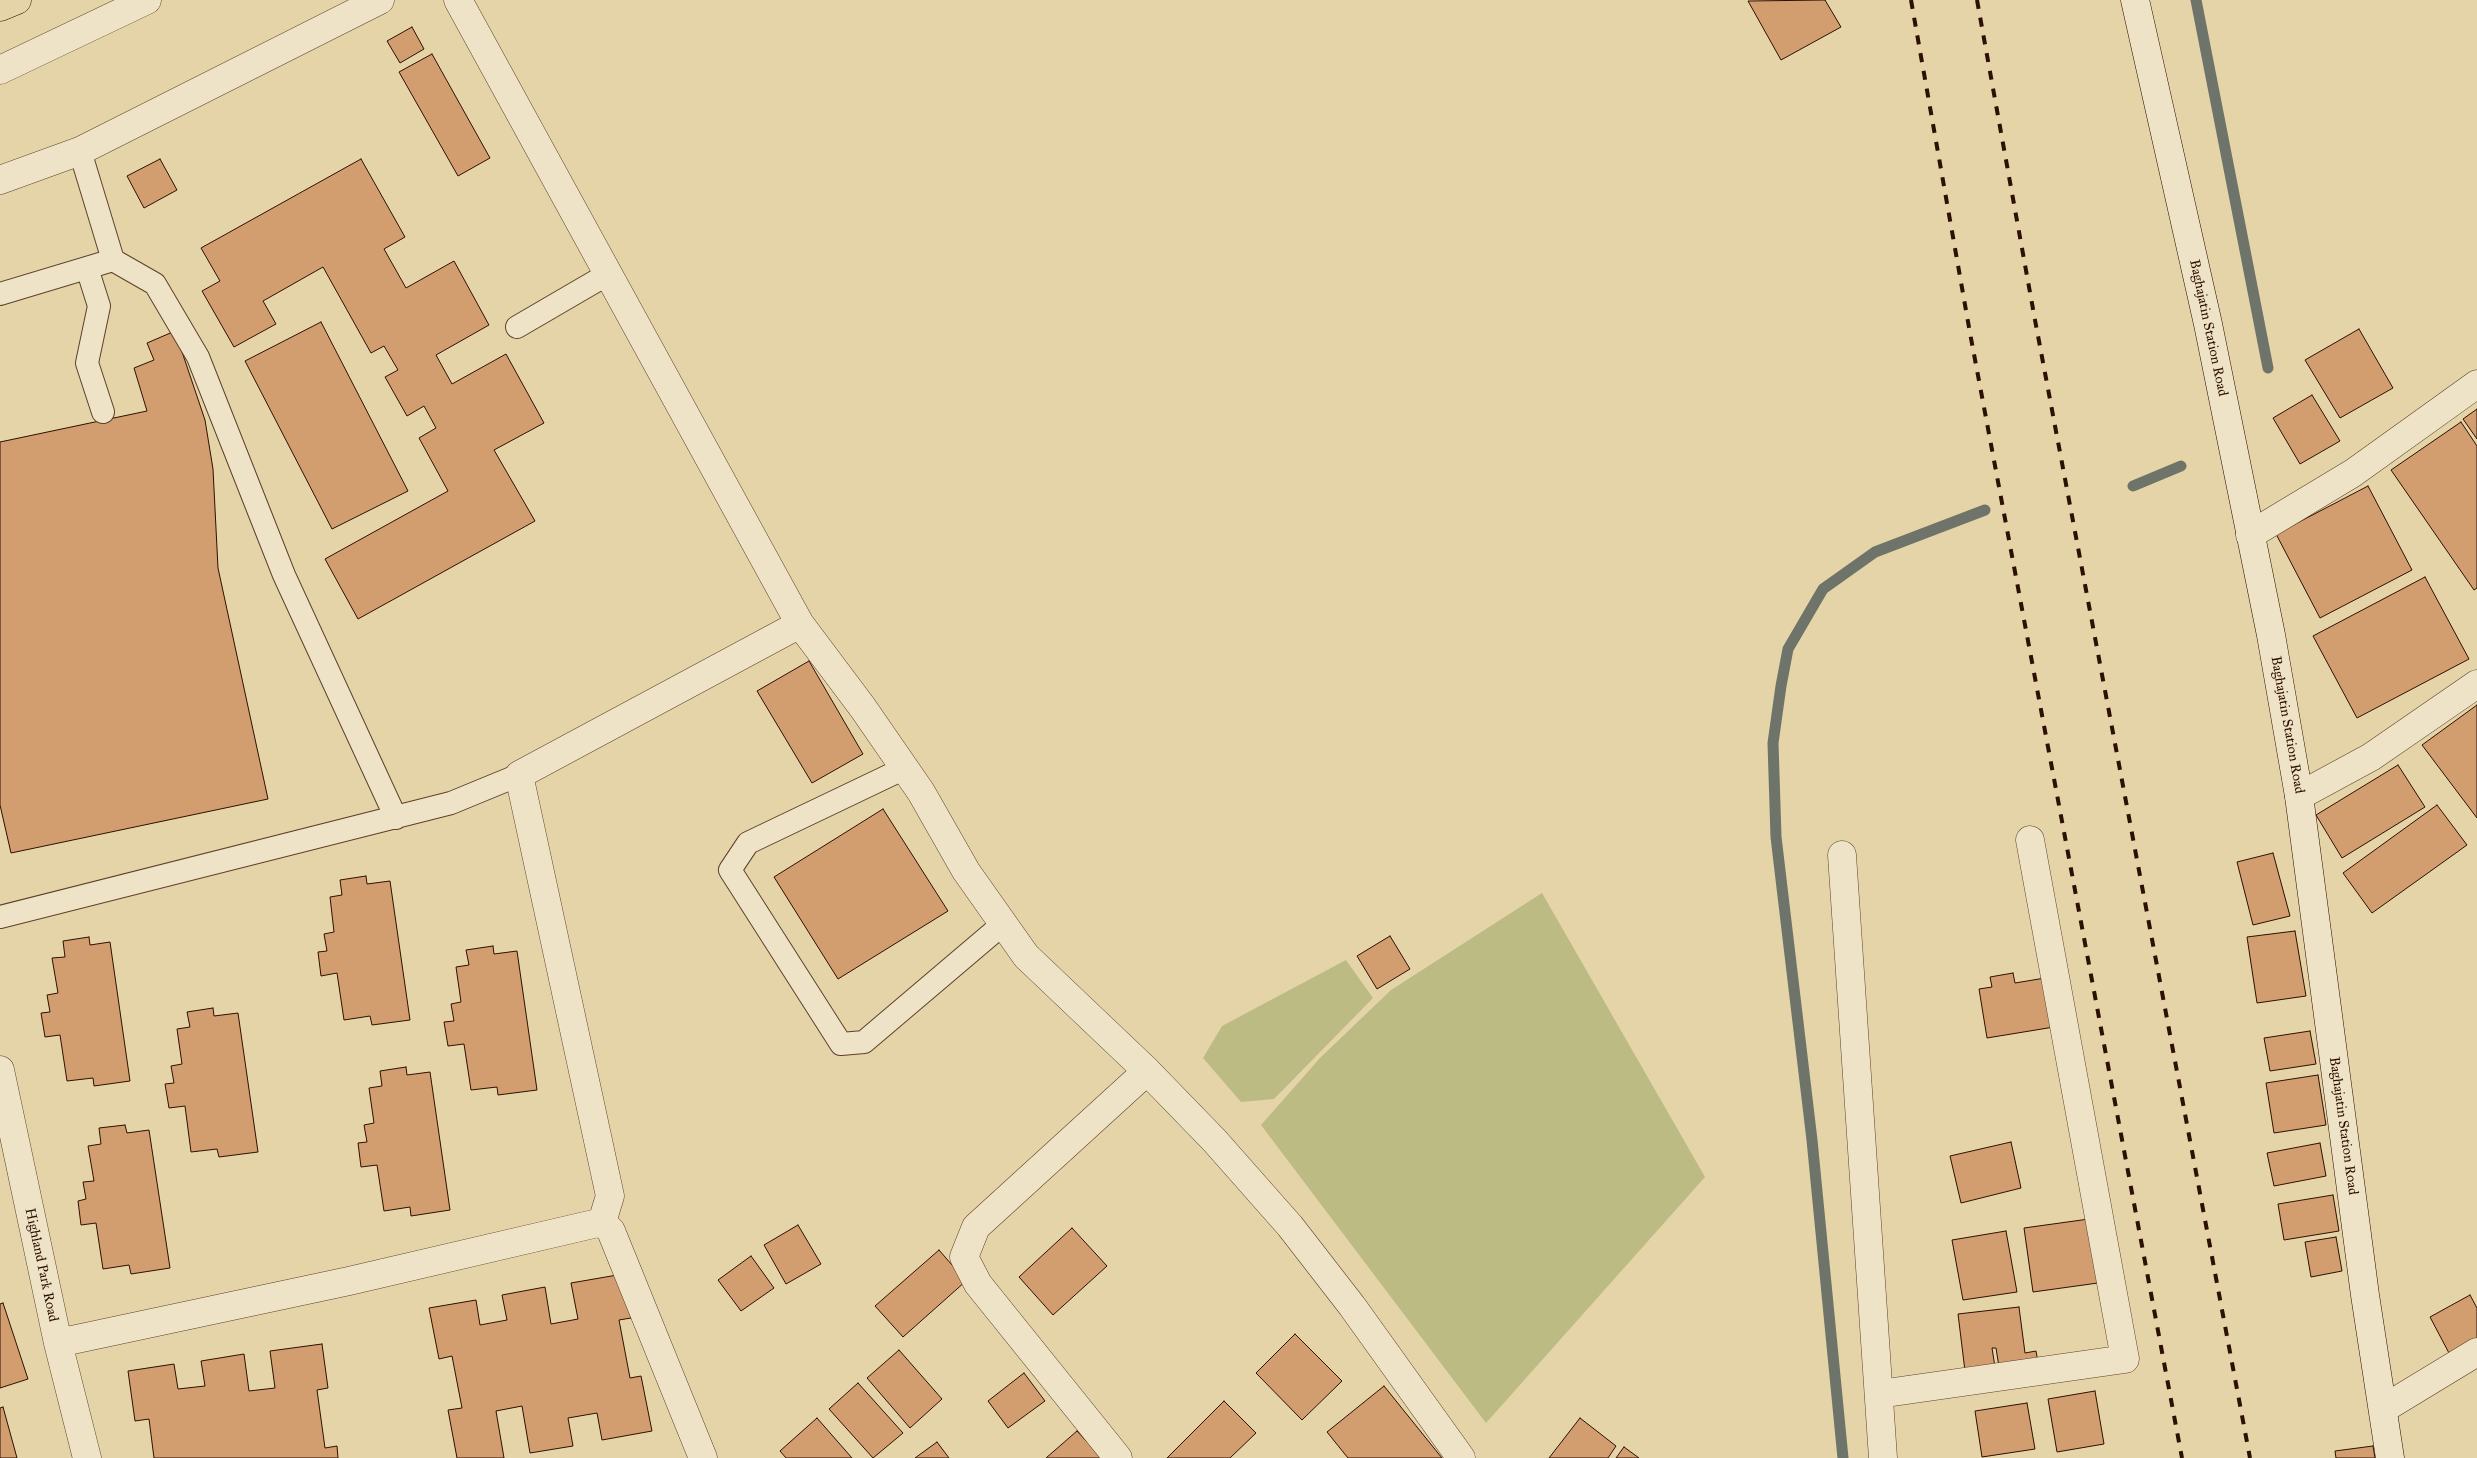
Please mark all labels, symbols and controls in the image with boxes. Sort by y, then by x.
street label: Baghajatin Station Road [2185,258,2231,398]
street label: Baghajatin Station Road [2267,655,2307,795]
street label: Baghajatin Station Road [2325,1056,2361,1196]
street label: Highland Park Road [21,1207,61,1323]

